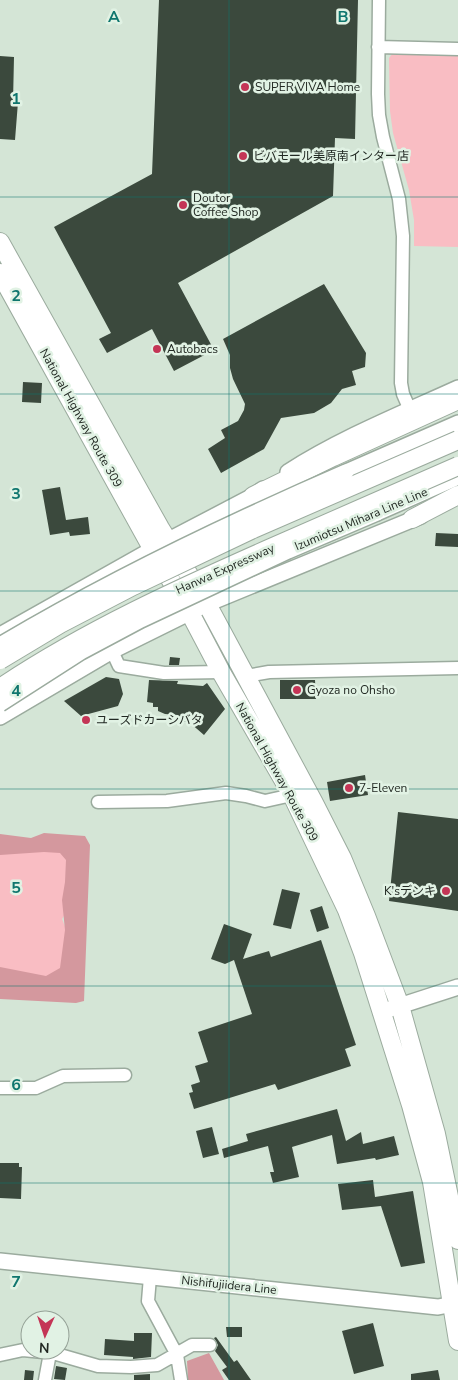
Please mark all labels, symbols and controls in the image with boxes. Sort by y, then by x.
text: A [108,6,120,28]
text: B [337,6,349,28]
place label: SUPER VIVA Home [255,79,360,95]
marker: SUPER VIVA Home [239,81,251,93]
text: 1 [11,88,21,110]
place label: ビバモール美原南インター店 [253,148,409,164]
marker: ビバモール美原南インター店 [237,150,249,162]
place label: Doutor Coffee Shop [193,190,259,220]
marker: Doutor Coffee Shop [177,199,189,211]
text: 2 [11,285,21,307]
place label: Autobacs [167,341,218,357]
marker: Autobacs [151,343,163,355]
street label: National Highway Route 309 [36,346,126,490]
text: 3 [11,483,21,505]
street label: Izumiotsu Mihara Line Line [292,484,430,554]
street label: Hanwa Expressway [173,540,278,598]
text: 4 [11,680,21,702]
place label: Gyoza no Ohsho [307,682,396,698]
marker: Gyoza no Ohsho [291,684,303,696]
street label: National Highway Route 309 [232,700,322,844]
place label: ユーズドカーシバタ [96,712,203,728]
marker: ユーズドカーシバタ [80,714,92,726]
place label: 7-Eleven [359,780,407,796]
marker: 7-Eleven [343,782,355,794]
text: 5 [11,877,21,899]
place label: K'sデンキ [384,883,436,899]
marker: K'sデンキ [440,885,452,897]
text: 6 [11,1074,21,1096]
text: 7 [11,1271,21,1293]
street label: Nishifujiidera Line [181,1272,277,1298]
north arrow [20,1310,70,1360]
text: N [39,1338,50,1357]

